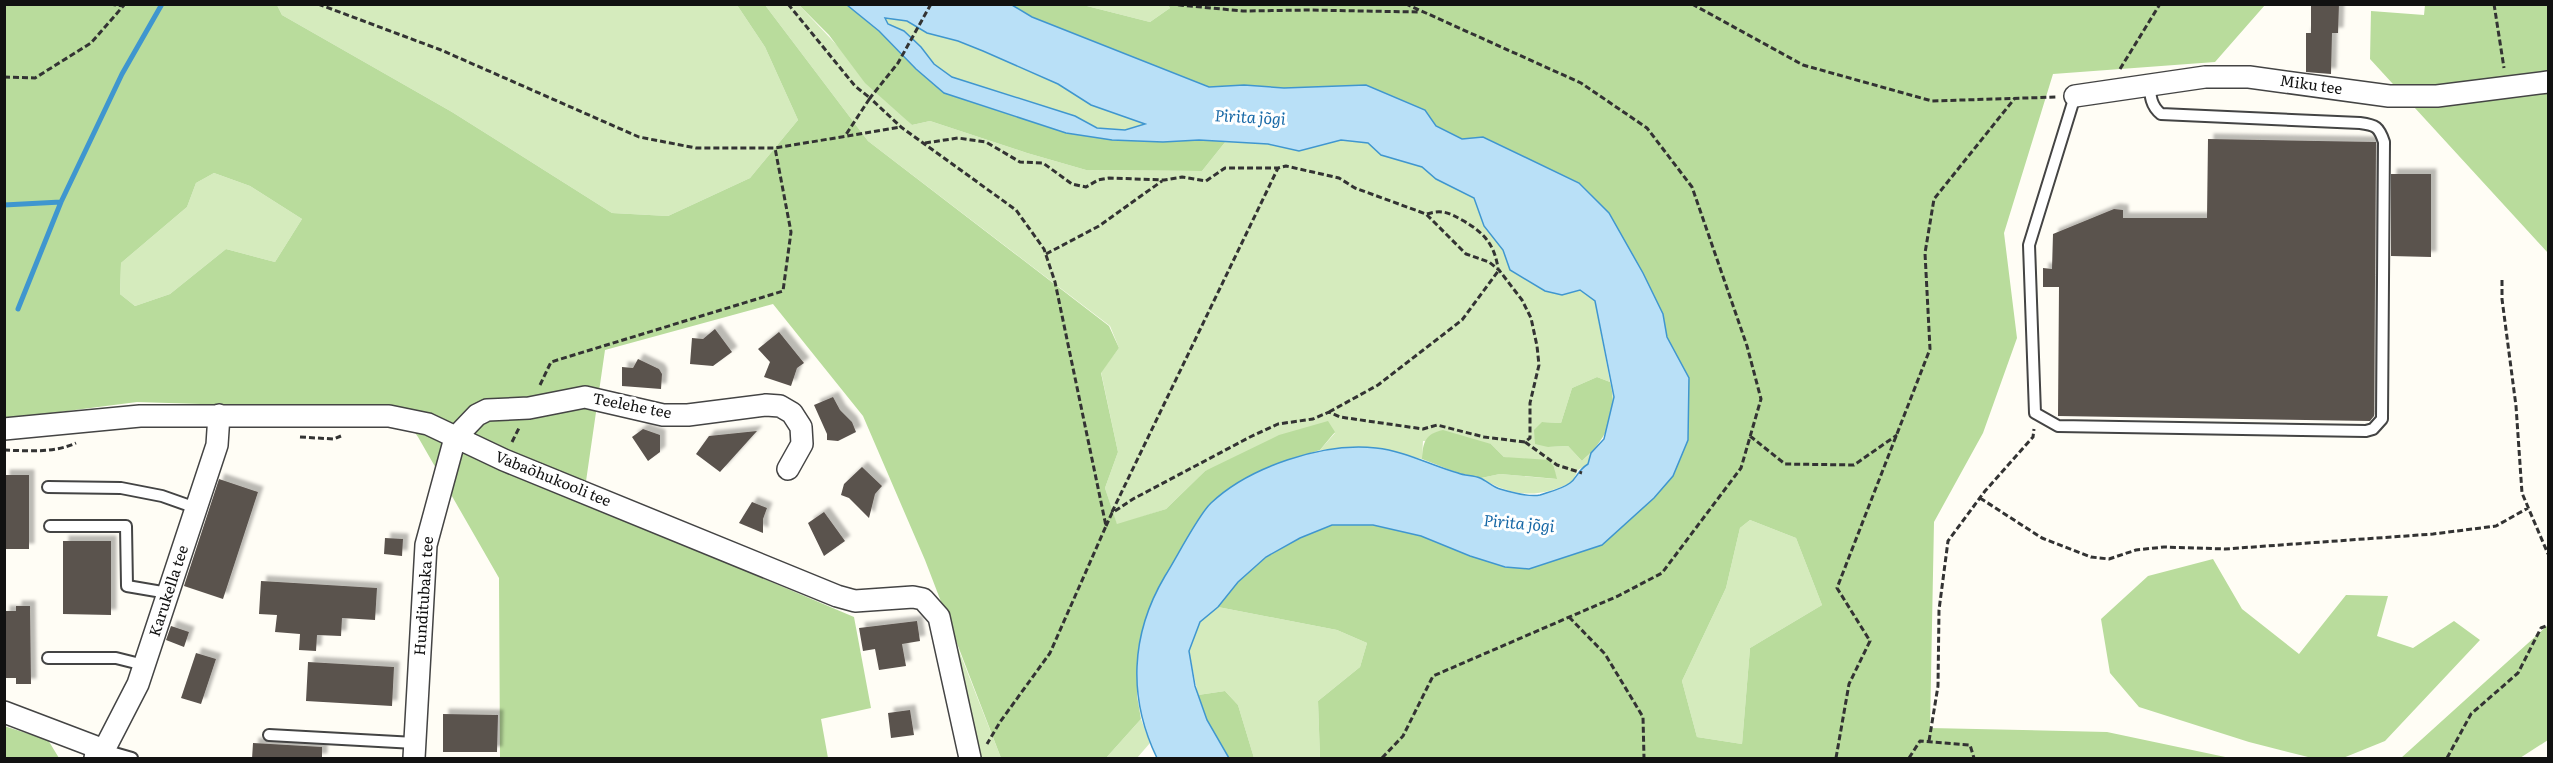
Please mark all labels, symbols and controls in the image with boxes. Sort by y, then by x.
street label: Miku tee [2278,68,2344,99]
water label: Pirita jõgi [1214,102,1286,130]
street label: Teelehe tee [591,386,674,423]
street label: Vabaõhukooli tee [492,444,615,511]
water label: Pirita jõgi [1483,507,1556,537]
street label: Hunditubaka tee [407,535,438,656]
street label: Karukella tee [142,542,193,639]

